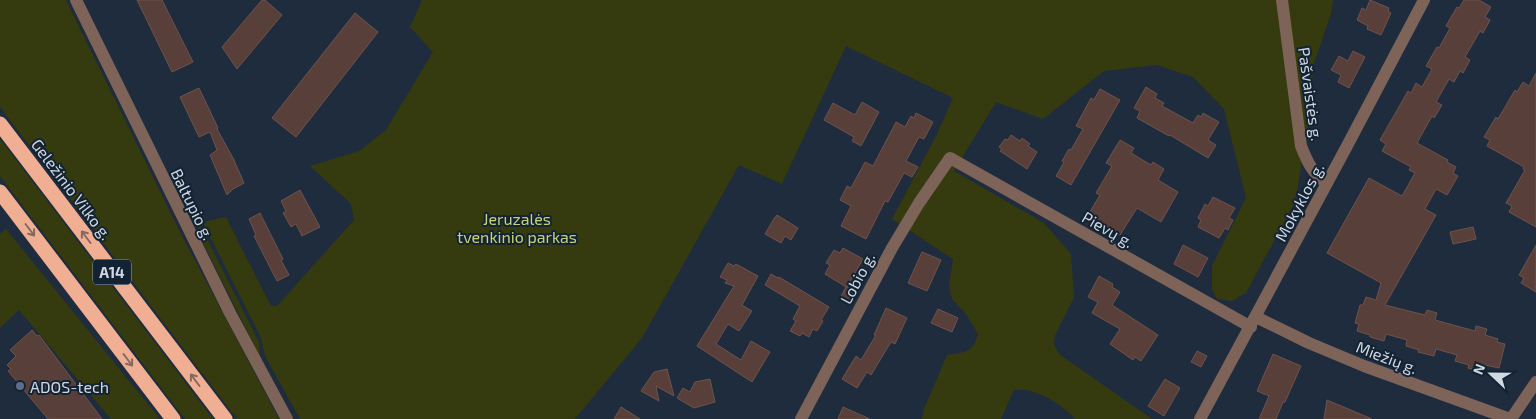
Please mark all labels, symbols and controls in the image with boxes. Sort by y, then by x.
street label: Pašvaistės g. [1295,46,1327,142]
street label: Geležinio Vilko g. [28,135,116,243]
street label: Mokyklos g. [1270,160,1328,244]
street label: Baltupio g. [168,165,218,243]
street label: Pievų g. [1079,207,1137,251]
park label: Jeruzalės tvenkinio parkas [457,209,577,246]
one-way arrow [24,223,35,236]
one-way arrow [81,230,91,244]
street label: Lobio g. [836,249,878,307]
road number: A14 [93,260,131,284]
street label: Miežių g. [1354,337,1420,377]
north arrow [1466,349,1516,399]
one-way arrow [123,353,133,367]
text: N [1469,361,1488,377]
one-way arrow [190,373,200,387]
place label: ADOS-tech [30,377,109,396]
marker: ADOS-tech [14,380,26,392]

